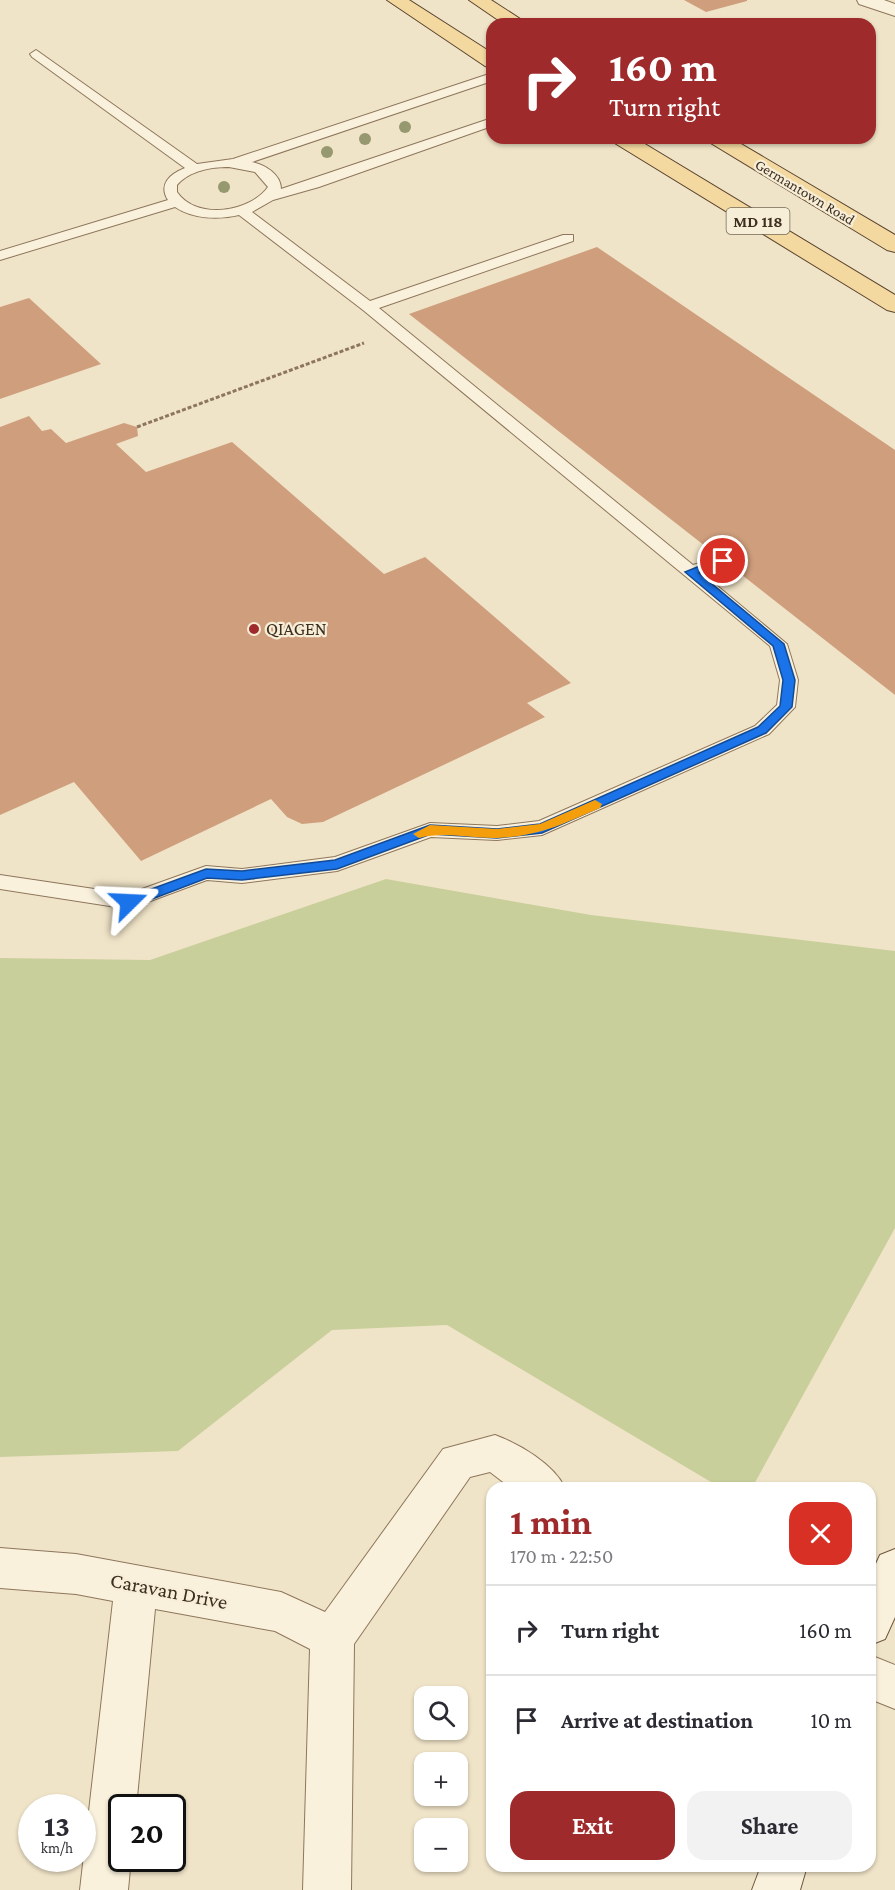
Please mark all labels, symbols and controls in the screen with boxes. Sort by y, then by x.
icon: right [510,42,588,120]
text: 160 m [609,43,717,90]
text: Turn right [609,92,720,122]
street label: Germantown Road [752,156,858,228]
road number: MD 118 [726,208,789,234]
pin [697,535,748,586]
icon: arrive [706,544,739,577]
place label: QIAGEN [266,619,327,639]
marker: QIAGEN [247,622,261,636]
position arrow [97,870,161,934]
text: 1 min [510,1502,592,1542]
button: close [789,1502,852,1565]
text: 170 m · 22:50 [510,1545,613,1567]
street label: Caravan Drive [108,1568,230,1614]
icon: right [510,1614,543,1647]
text: Turn right [561,1618,659,1643]
text: 160 m [799,1618,852,1643]
map controls [414,1686,468,1872]
button: search [414,1686,468,1740]
icon: arrive [510,1704,543,1737]
text: Arrive at destination [561,1708,753,1733]
text: 10 m [810,1708,852,1733]
button: + [414,1752,468,1806]
button: Exit [510,1791,675,1860]
button: Share [687,1791,852,1860]
speed limit sign: 20 [108,1794,186,1872]
text: 13 [44,1809,70,1842]
button: − [414,1818,468,1872]
text: km/h [41,1840,73,1856]

